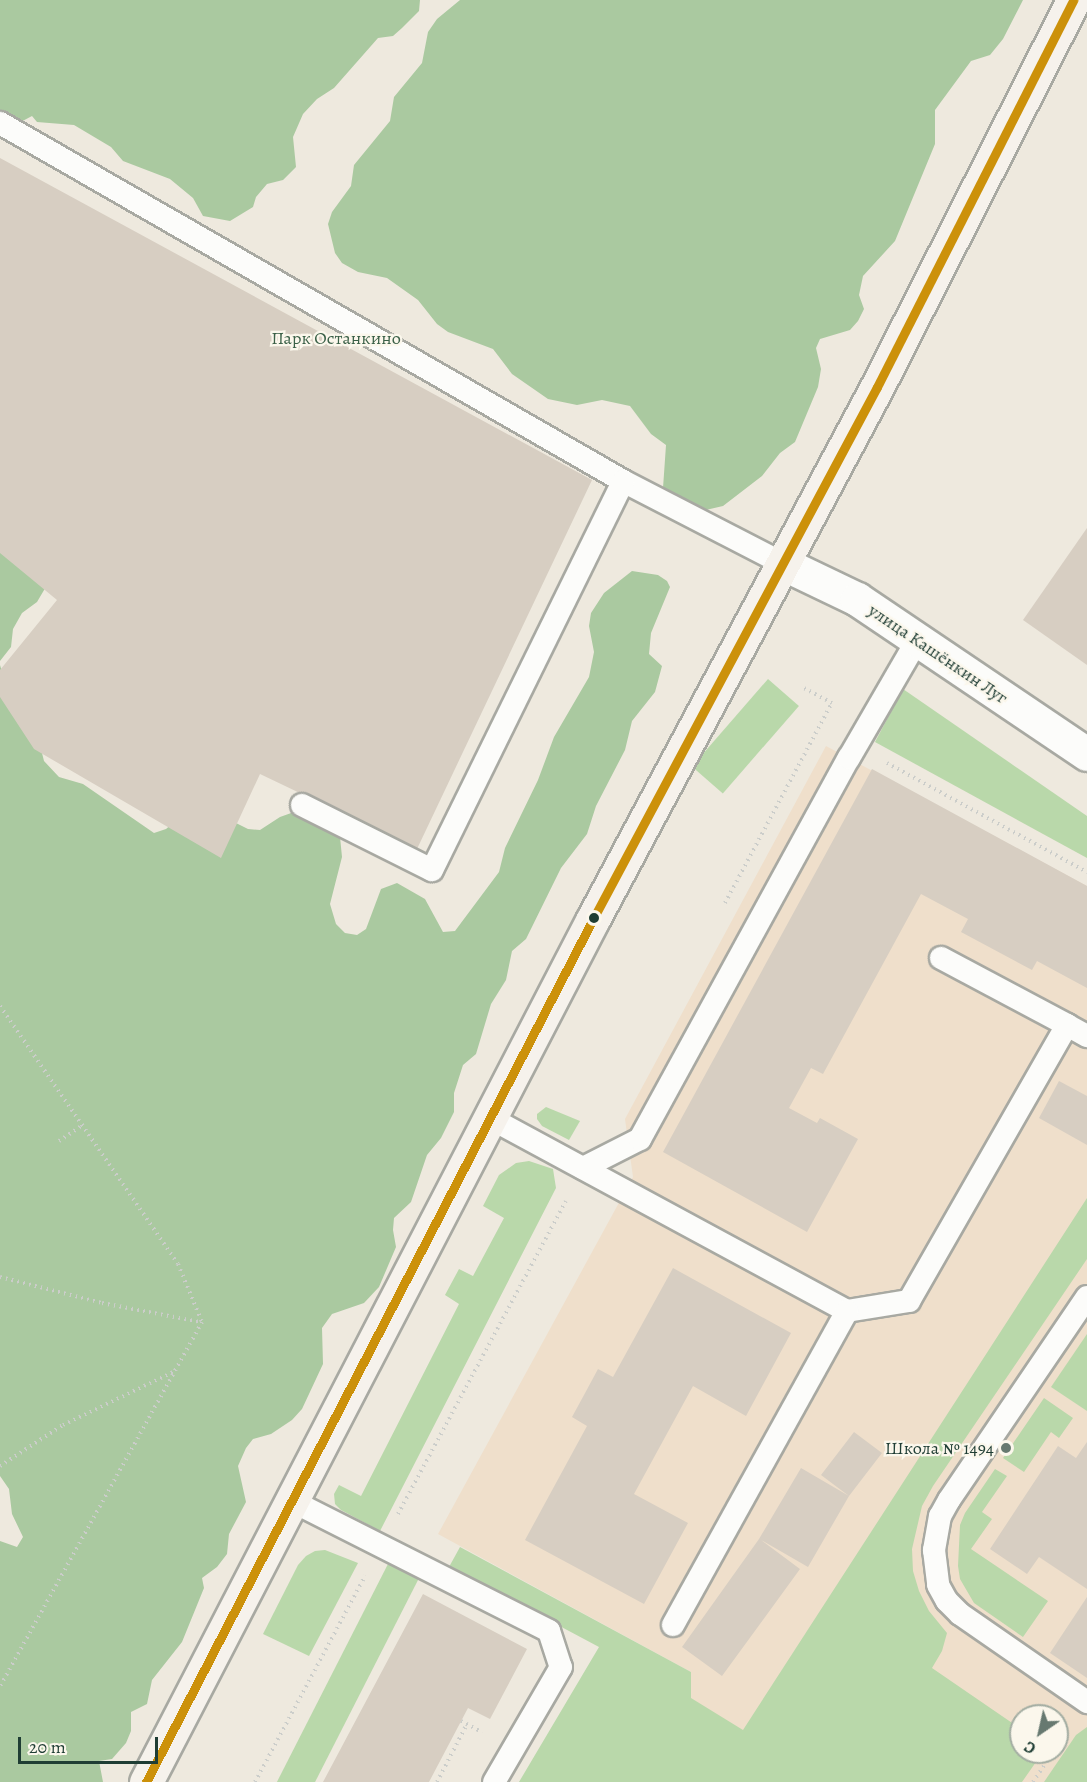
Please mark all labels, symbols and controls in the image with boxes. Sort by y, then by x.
park label: Парк Останкино [271,327,401,349]
street label: улица Кашёнкин Луг [864,599,1012,709]
unlabelled marker [588,912,600,924]
place label: Школа № 1494 [885,1437,994,1459]
marker: Школа № 1494 [999,1441,1013,1455]
north arrow [1009,1704,1069,1764]
scale bar [21,1725,160,1763]
text: 20 m [29,1735,66,1759]
text: С [1020,1735,1040,1759]

